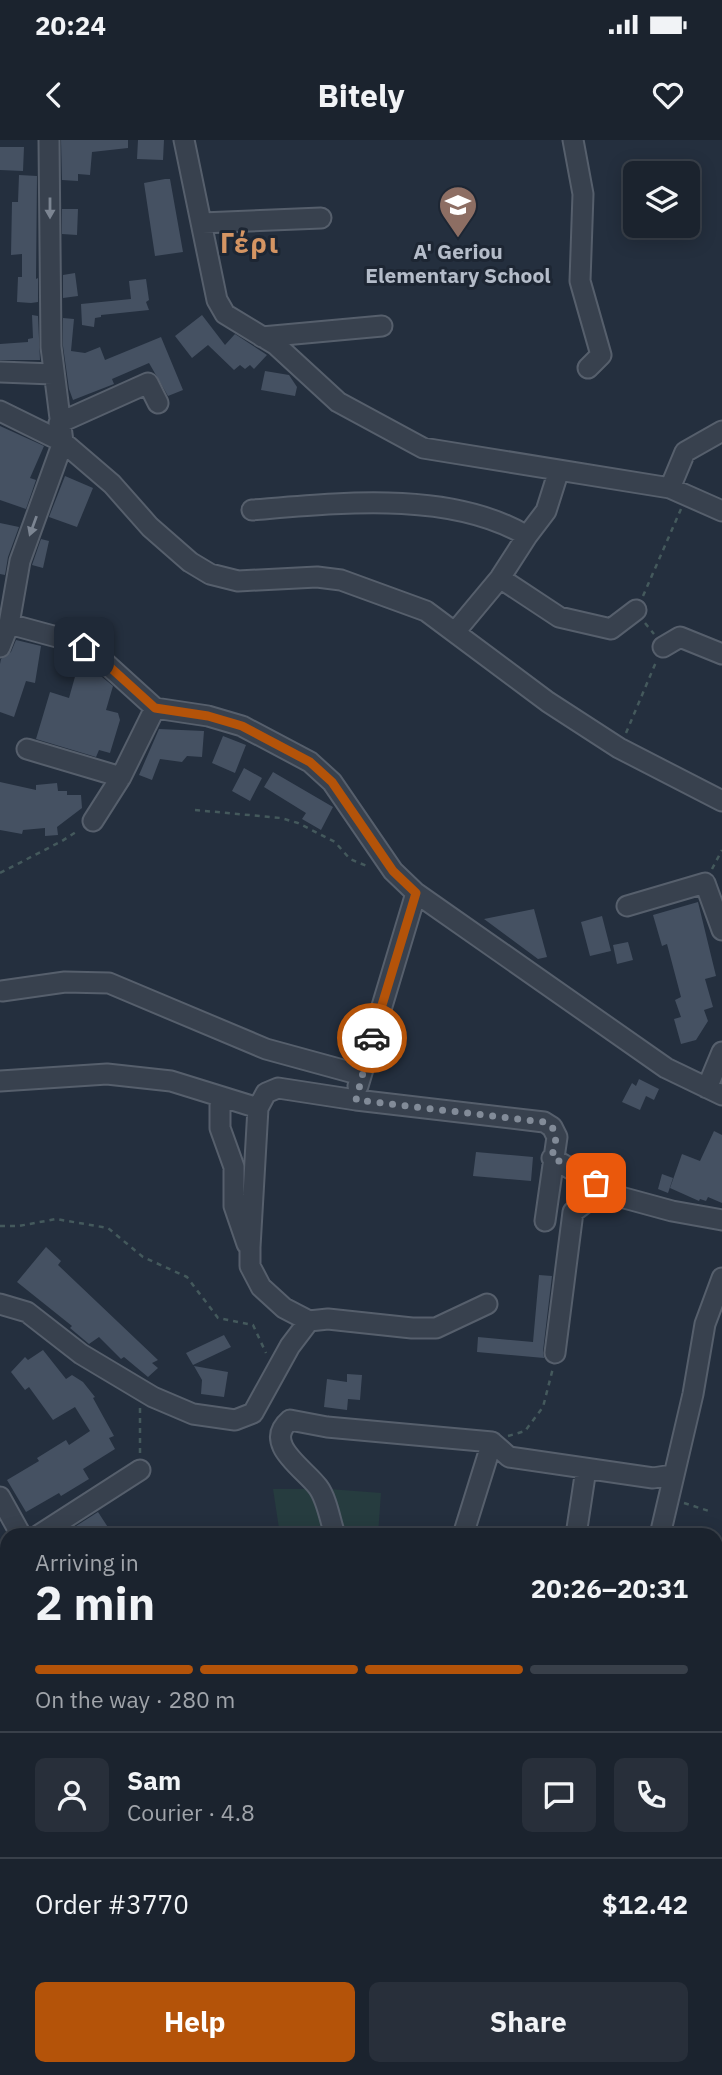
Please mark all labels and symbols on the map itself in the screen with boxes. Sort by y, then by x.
school or university icon: A' Geriou Elementary School [437,184,479,239]
one-way arrow [44,197,56,219]
district label: Γέρι [220,224,280,261]
place label: A' Geriou Elementary School [365,237,551,289]
one-way arrow [27,516,38,537]
pin [54,617,114,677]
courier [337,1003,407,1073]
pin [566,1153,626,1213]

